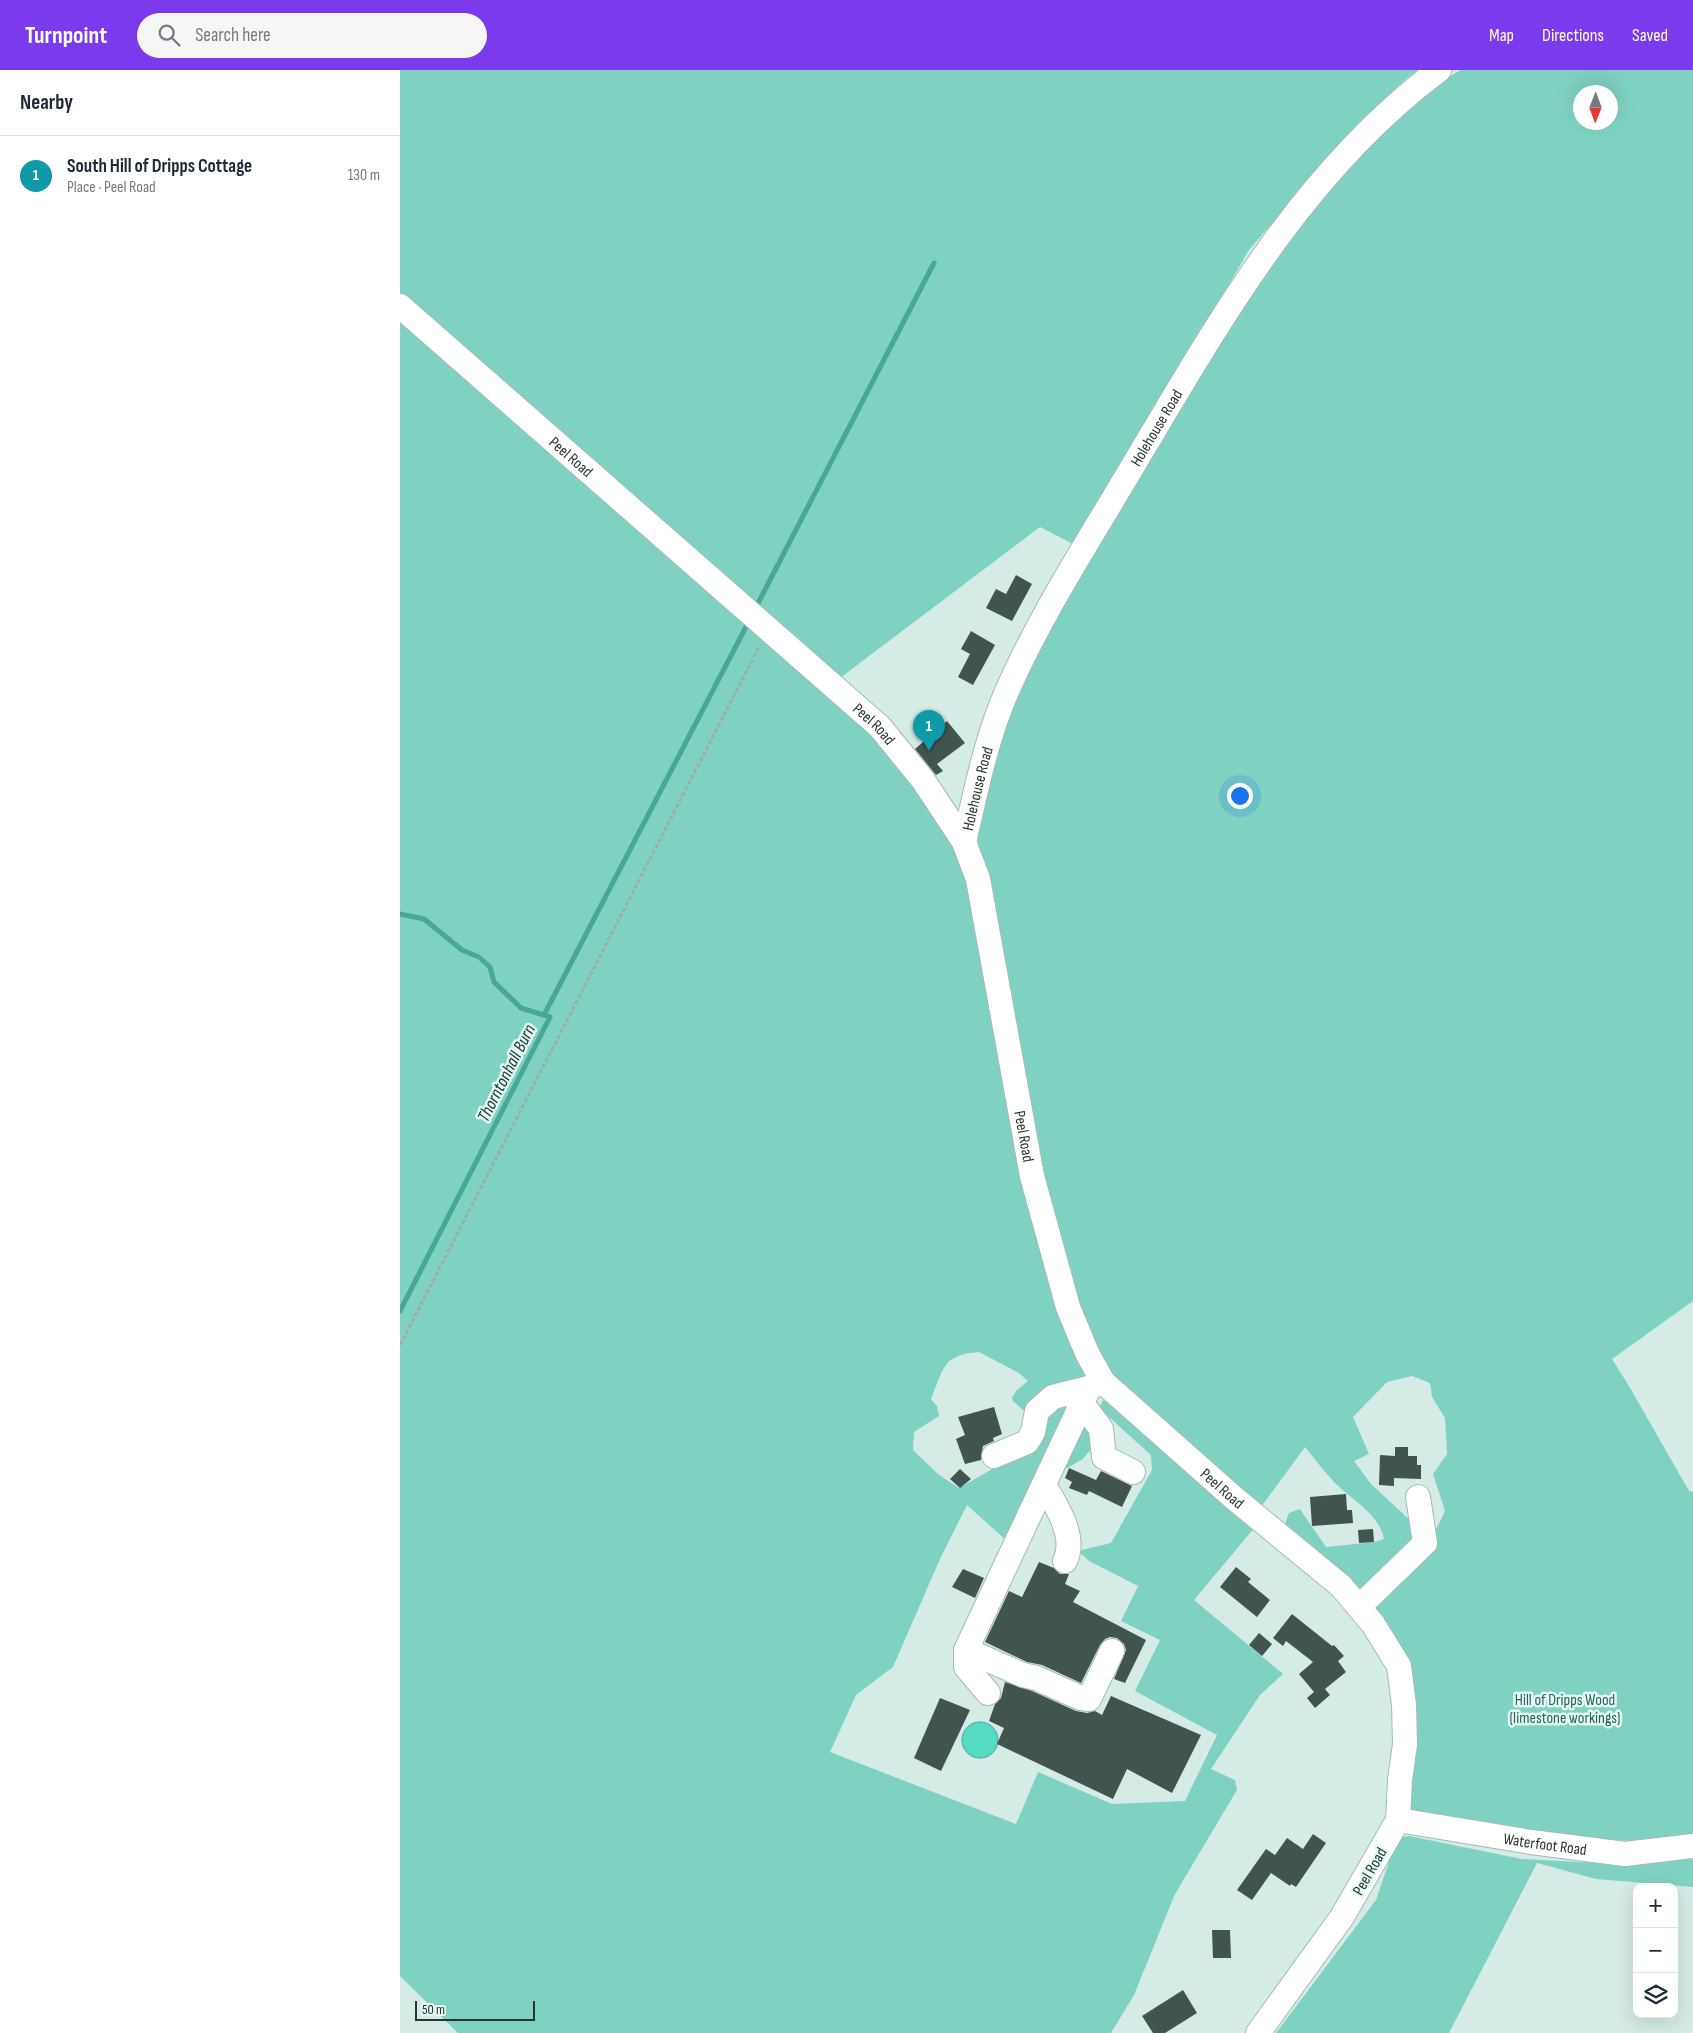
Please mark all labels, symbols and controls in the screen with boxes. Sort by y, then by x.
search box [137,13,487,58]
text: Turnpoint [25,21,107,50]
icon: search [155,21,183,49]
text: Search here [195,24,271,47]
text: Map [1489,25,1514,46]
text: Directions [1542,25,1604,46]
text: Saved [1632,25,1668,46]
north arrow [1573,85,1618,130]
text: Nearby [20,90,73,115]
text: South Hill of Dripps Cottage [67,155,252,178]
text: 1 [33,166,39,185]
text: 130 m [348,166,380,185]
text: Place · Peel Road [67,178,156,197]
street label: Holehouse Road [1127,387,1187,470]
street label: Peel Road [545,433,596,482]
street label: Peel Road [848,700,898,749]
pin: 1 [913,710,945,751]
street label: Holehouse Road [959,745,998,833]
your location [1227,783,1253,809]
water label: Thorntonhall Burn [473,1021,540,1126]
street label: Peel Road [1009,1109,1037,1164]
street label: Peel Road [1196,1465,1247,1513]
park label: Hill of Dripps Wood (limestone workings) [1509,1691,1621,1728]
street label: Waterfoot Road [1502,1830,1588,1860]
street label: Peel Road [1349,1845,1391,1899]
map controls [1633,1883,1678,2018]
button: + [1633,1883,1678,1928]
button: − [1633,1928,1678,1973]
button: layers [1633,1973,1678,2018]
scale bar [415,1998,535,2021]
text: 50 m [422,2001,445,2018]

